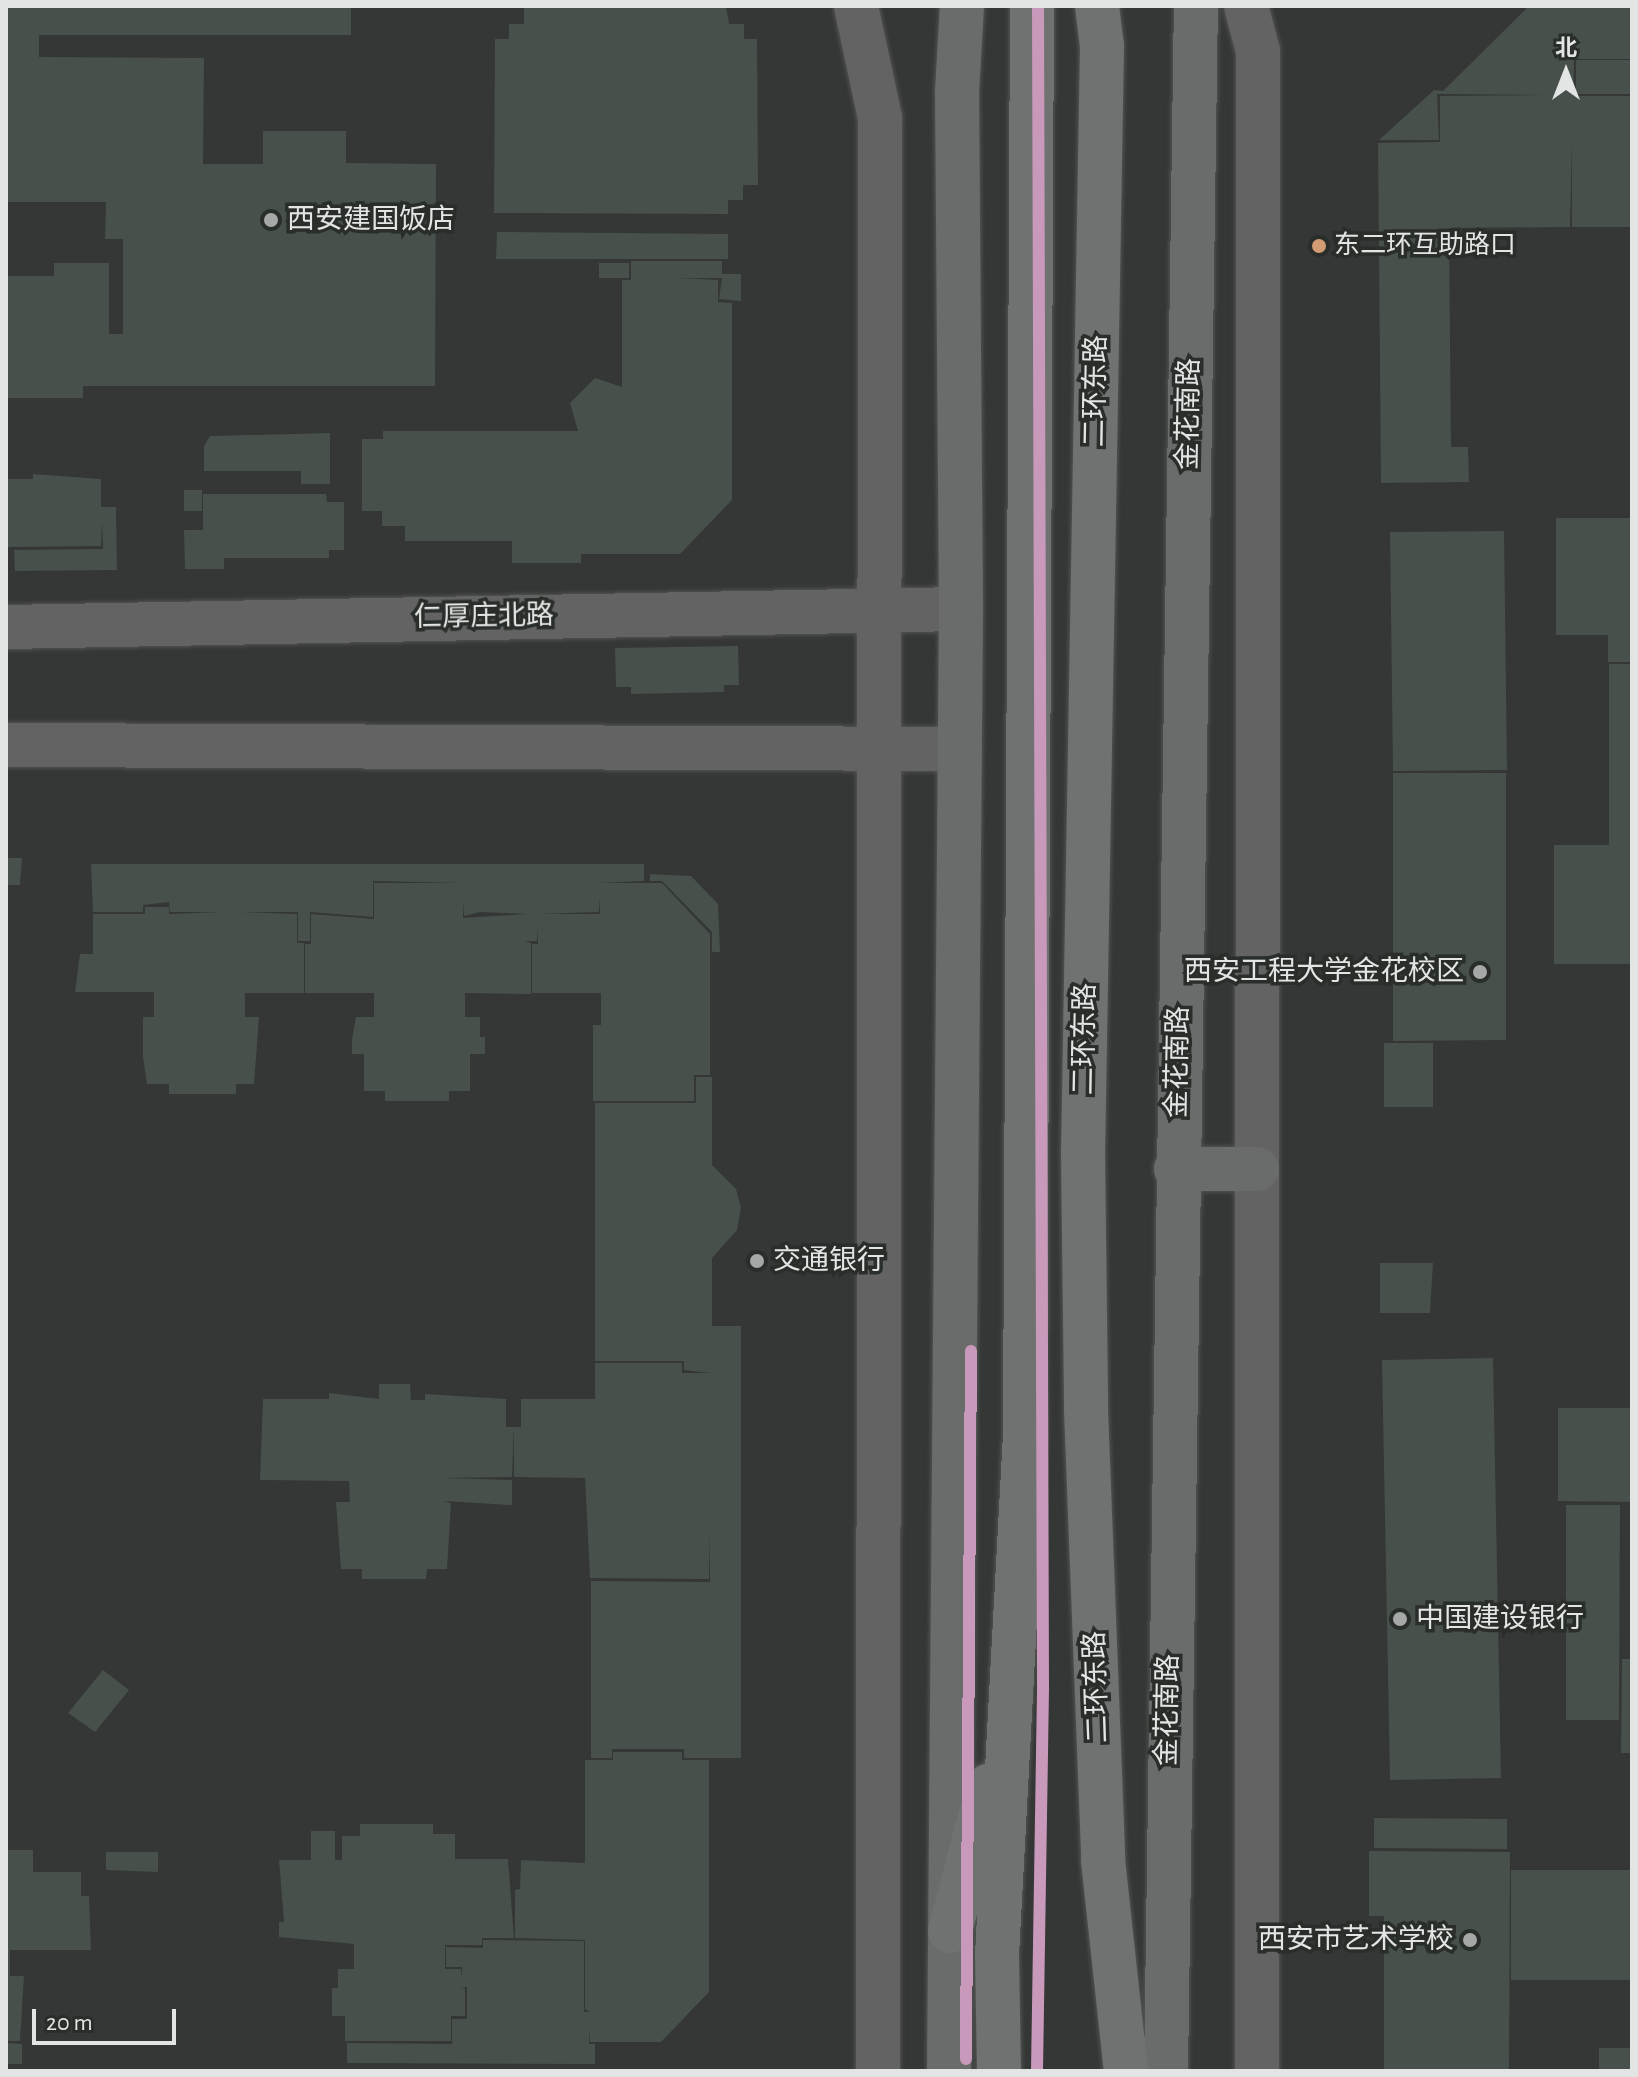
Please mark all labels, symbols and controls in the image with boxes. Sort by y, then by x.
north arrow [1526,32,1606,112]
text: 北 [1555,37,1577,59]
place label: 西安建国饭店 [287,203,455,237]
marker: 西安建国饭店 [262,211,280,229]
place label: 东二环互助路口 [1334,230,1516,262]
marker: 东二环互助路口 [1311,238,1327,254]
street label: 二环东路 [1078,335,1114,447]
street label: 金花南路 [1171,358,1207,470]
street label: 仁厚庄北路 [414,599,554,635]
place label: 西安工程大学金花校区 [1184,955,1464,989]
marker: 西安工程大学金花校区 [1471,963,1489,981]
street label: 二环东路 [1067,983,1103,1095]
street label: 金花南路 [1160,1006,1196,1118]
place label: 交通银行 [773,1244,885,1278]
marker: 交通银行 [748,1252,766,1270]
place label: 中国建设银行 [1416,1602,1584,1636]
marker: 中国建设银行 [1391,1610,1409,1628]
street label: 二环东路 [1078,1630,1116,1744]
street label: 金花南路 [1150,1654,1186,1766]
place label: 西安市艺术学校 [1258,1923,1454,1957]
marker: 西安市艺术学校 [1461,1931,1479,1949]
scale bar [36,1993,180,2043]
text: 20 m [46,2011,93,2035]

